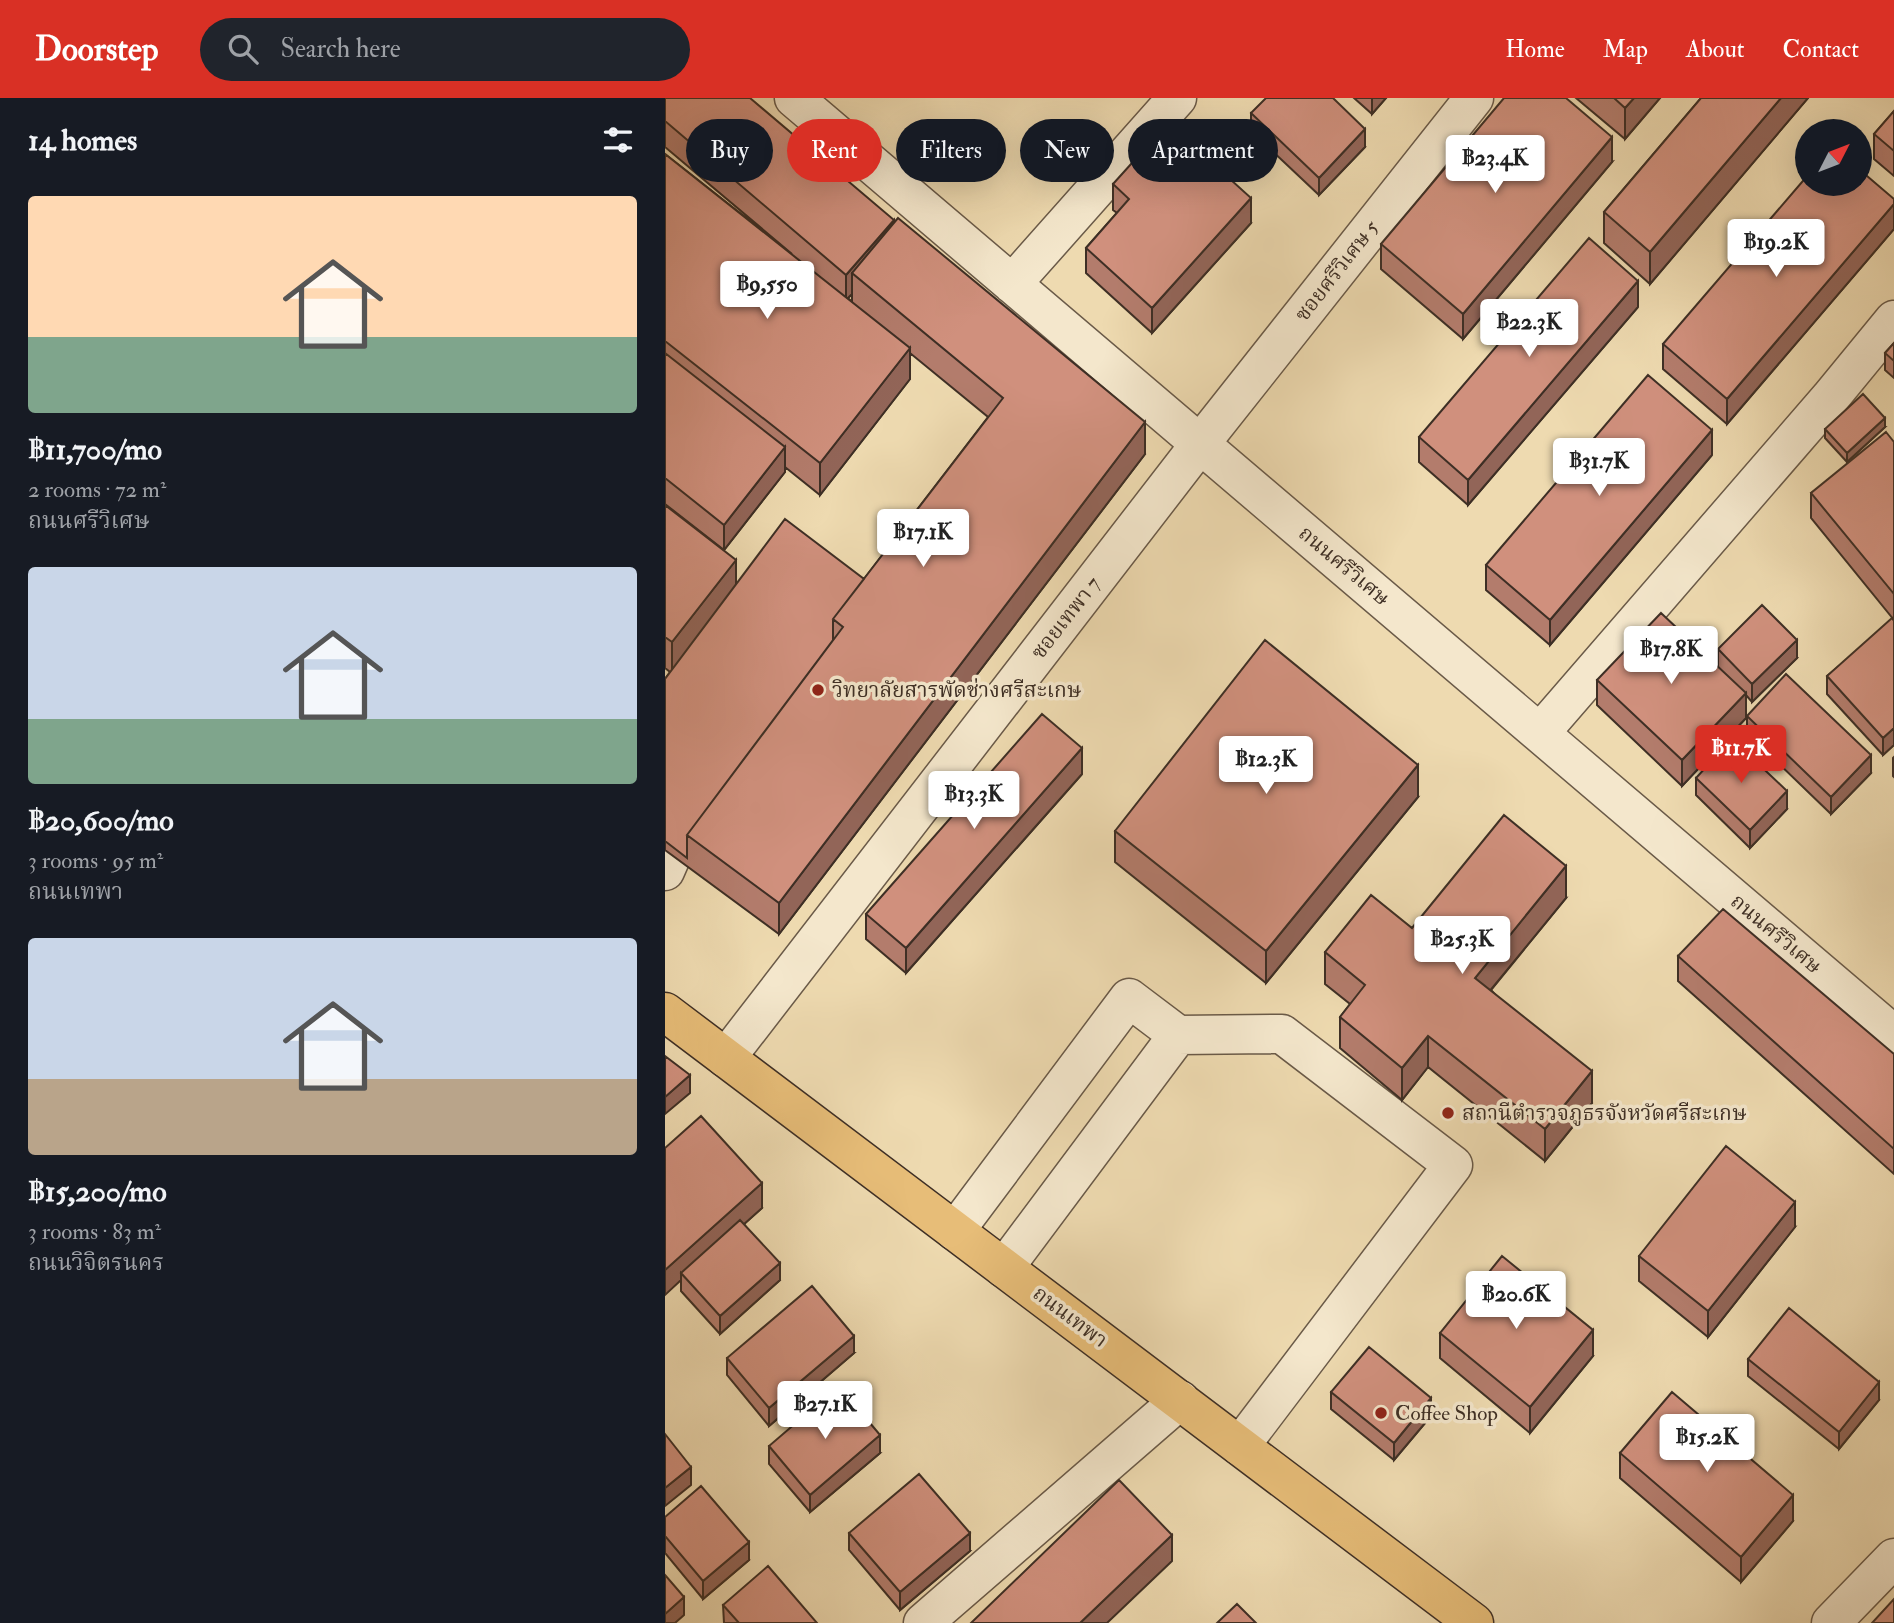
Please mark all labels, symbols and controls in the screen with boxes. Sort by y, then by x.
search box [200,18,690,81]
text: Doorstep [35,29,158,70]
icon: search [224,30,262,68]
text: Search here [280,33,401,65]
text: Home [1505,34,1565,65]
text: Map [1603,34,1648,65]
text: About [1686,34,1745,65]
text: Contact [1783,34,1859,65]
chip: Buy [686,119,773,182]
chip: Rent [787,119,882,182]
chip: Filters [896,119,1006,182]
chip: New [1020,119,1114,182]
chip: Apartment [1128,119,1278,182]
north arrow [1795,119,1873,196]
map controls [1795,119,1872,196]
icon: filters [599,121,637,159]
text: 14 homes [28,122,137,159]
pin: ฿23.4K [1438,136,1552,195]
text: ฿23.4K [1462,143,1528,172]
street label: ซอยศรีวิเศษ 5 [1289,214,1385,327]
pin: ฿19.2K [1719,220,1833,279]
text: ฿19.2K [1744,227,1808,256]
icon: home [270,241,396,367]
pin: ฿9,550 [710,262,824,321]
text: ฿9,550 [736,269,798,298]
pin: ฿22.3K [1472,300,1586,359]
text: ฿22.3K [1496,307,1562,336]
text: ฿11,700/mo [28,431,162,468]
pin: ฿31.7K [1542,438,1656,498]
text: ฿31.7K [1569,446,1629,475]
text: 2 rooms · 72 m² [28,475,166,504]
text: ถนนศรีวิเศษ [28,506,149,535]
pin: ฿17.1K [866,510,980,569]
text: ฿17.1K [893,517,953,546]
street label: ถนนศรีวิเศษ [1293,520,1396,612]
street label: ซอยเทพา 7 [1025,571,1107,665]
icon: home [270,612,396,738]
pin: ฿17.8K [1614,626,1728,686]
text: ฿17.8K [1640,634,1702,663]
place label: วิทยาลัยสารพัดช่างศรีสะเกษ [832,677,1082,704]
marker: วิทยาลัยสารพัดช่างศรีสะเกษ [810,682,826,698]
pin: ฿11.7K [1684,726,1798,785]
text: ฿11.7K [1711,733,1771,762]
pin: ฿12.3K [1209,736,1323,796]
text: ฿12.3K [1235,744,1297,773]
pin: ฿13.3K [917,772,1031,831]
text: ฿13.3K [944,779,1004,808]
text: ฿20,600/mo [28,802,174,839]
text: 3 rooms · 95 m² [28,846,163,875]
text: ถนนเทพา [28,877,123,906]
street label: ถนนศรีวิเศษ [1725,888,1828,980]
pin: ฿25.3K [1405,916,1519,976]
text: ฿25.3K [1430,924,1494,953]
icon: home [270,983,396,1109]
place label: สถานีตำรวจภูธรจังหวัดศรีสะเกษ [1462,1100,1747,1127]
marker: สถานีตำรวจภูธรจังหวัดศรีสะเกษ [1440,1105,1456,1121]
text: ฿15,200/mo [28,1173,167,1210]
text: 3 rooms · 83 m² [28,1217,161,1246]
text: ถนนวิจิตรนคร [28,1248,164,1277]
pin: ฿20.6K [1459,1272,1573,1331]
text: ฿20.6K [1482,1279,1550,1308]
street label: ถนนเทพา [1027,1280,1113,1354]
pin: ฿27.1K [768,1382,882,1441]
text: ฿27.1K [793,1389,857,1418]
place label: Coffee Shop [1395,1400,1498,1427]
marker: Coffee Shop [1373,1405,1389,1421]
pin: ฿15.2K [1650,1414,1764,1474]
text: ฿15.2K [1676,1422,1738,1451]

